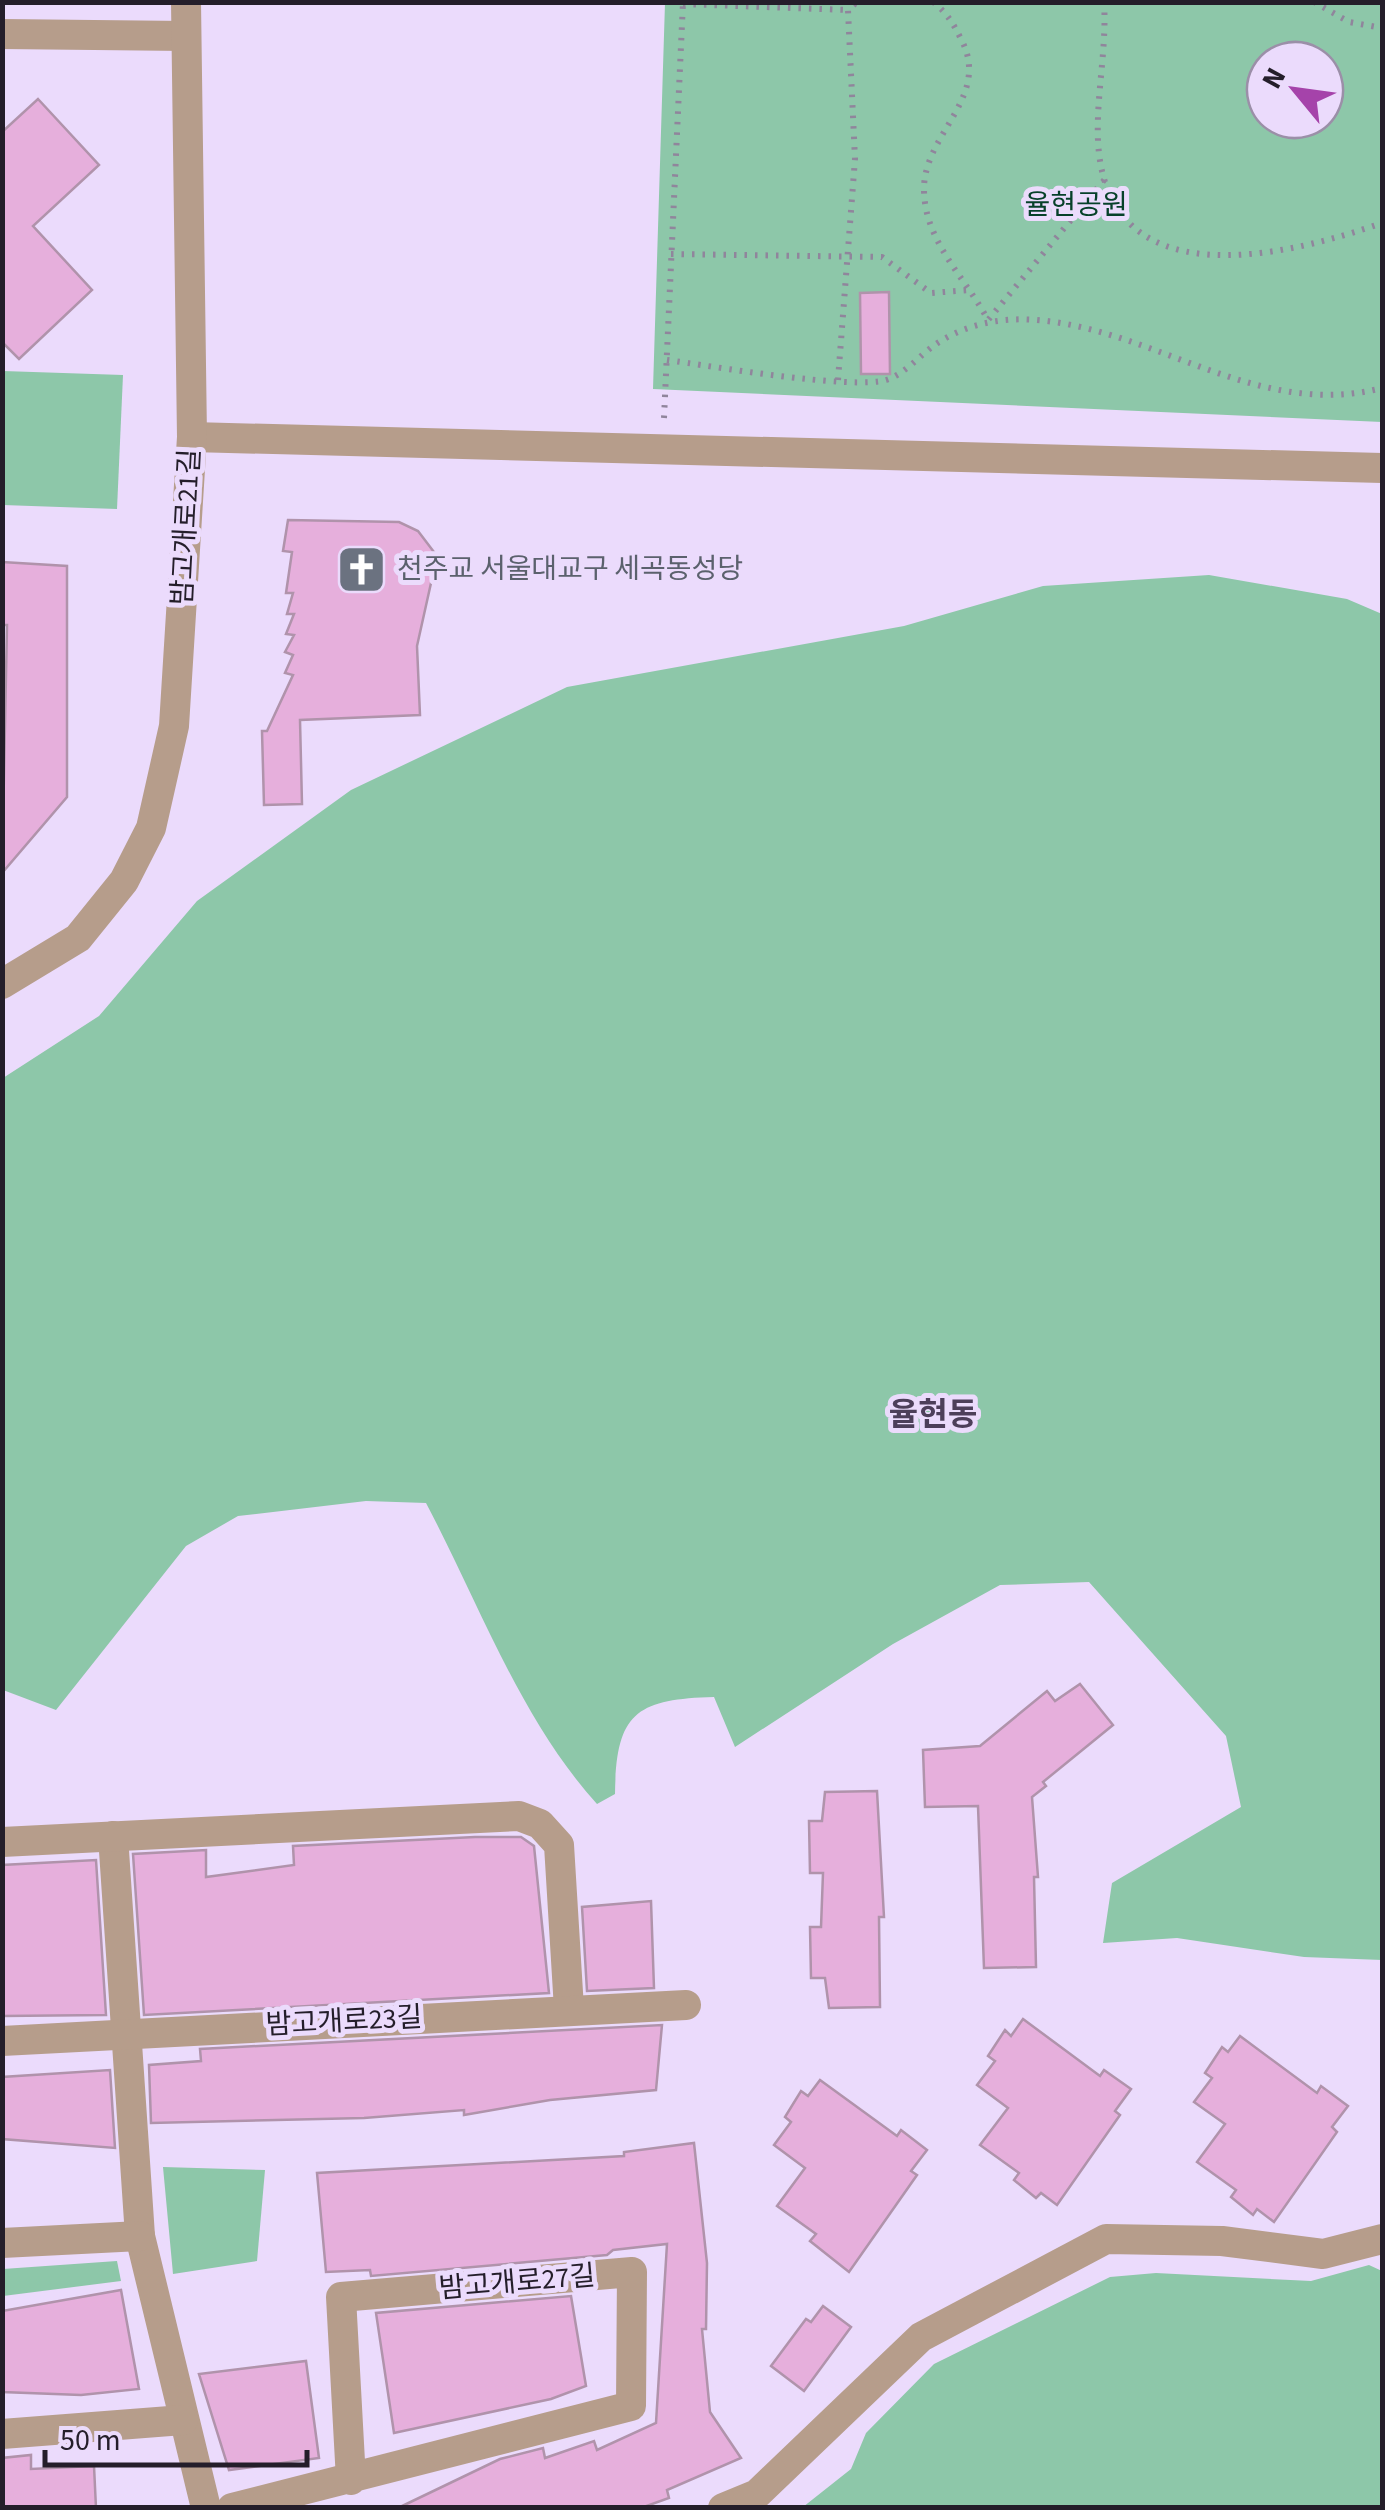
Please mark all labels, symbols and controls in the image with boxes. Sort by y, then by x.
north arrow [1245,40,1345,140]
text: N [1252,61,1296,96]
park label: 율현공원 [1024,185,1128,225]
street label: 밤고개로21길 [162,448,210,606]
church icon: 천주교 서울대교구 세곡동성당 [336,543,388,595]
place label: 천주교 서울대교구 세곡동성당 [397,549,743,589]
district label: 율현동 [889,1392,977,1438]
street label: 밤고개로23길 [265,1997,423,2045]
street label: 밤고개로27길 [437,2255,597,2309]
scale bar [45,2405,308,2467]
text: 50 m [60,2419,121,2462]

